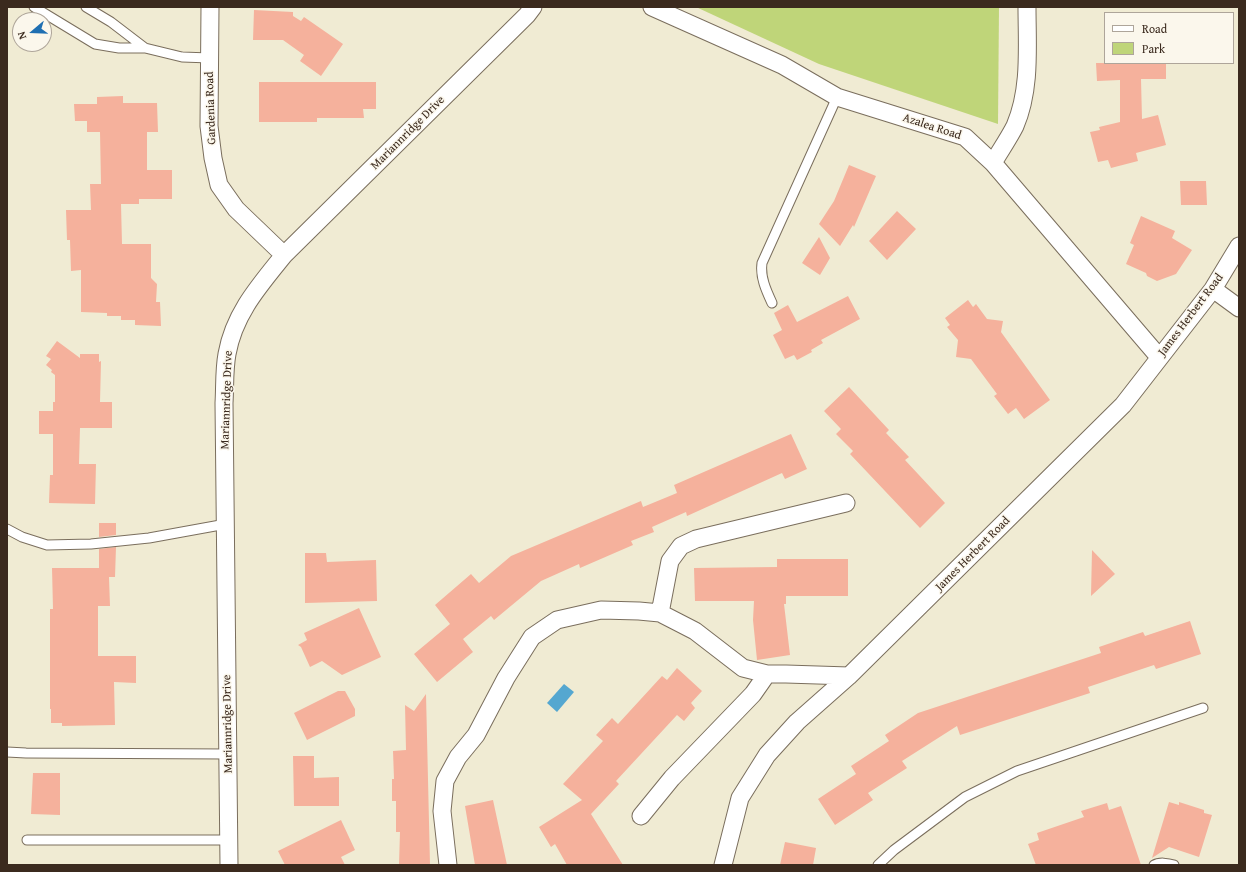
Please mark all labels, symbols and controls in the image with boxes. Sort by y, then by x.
north arrow [12,12,52,52]
legend [1104,12,1234,64]
text: Road [1142,20,1167,37]
text: N [13,30,30,42]
text: Park [1142,40,1165,57]
street label: Gardenia Road [203,71,219,145]
street label: Mariannridge Drive [368,93,448,173]
street label: Azalea Road [901,111,963,143]
street label: James Herbert Road [1155,271,1227,359]
street label: Mariannridge Drive [218,350,236,450]
street label: James Herbert Road [933,514,1013,594]
street label: Mariannridge Drive [220,674,236,774]

